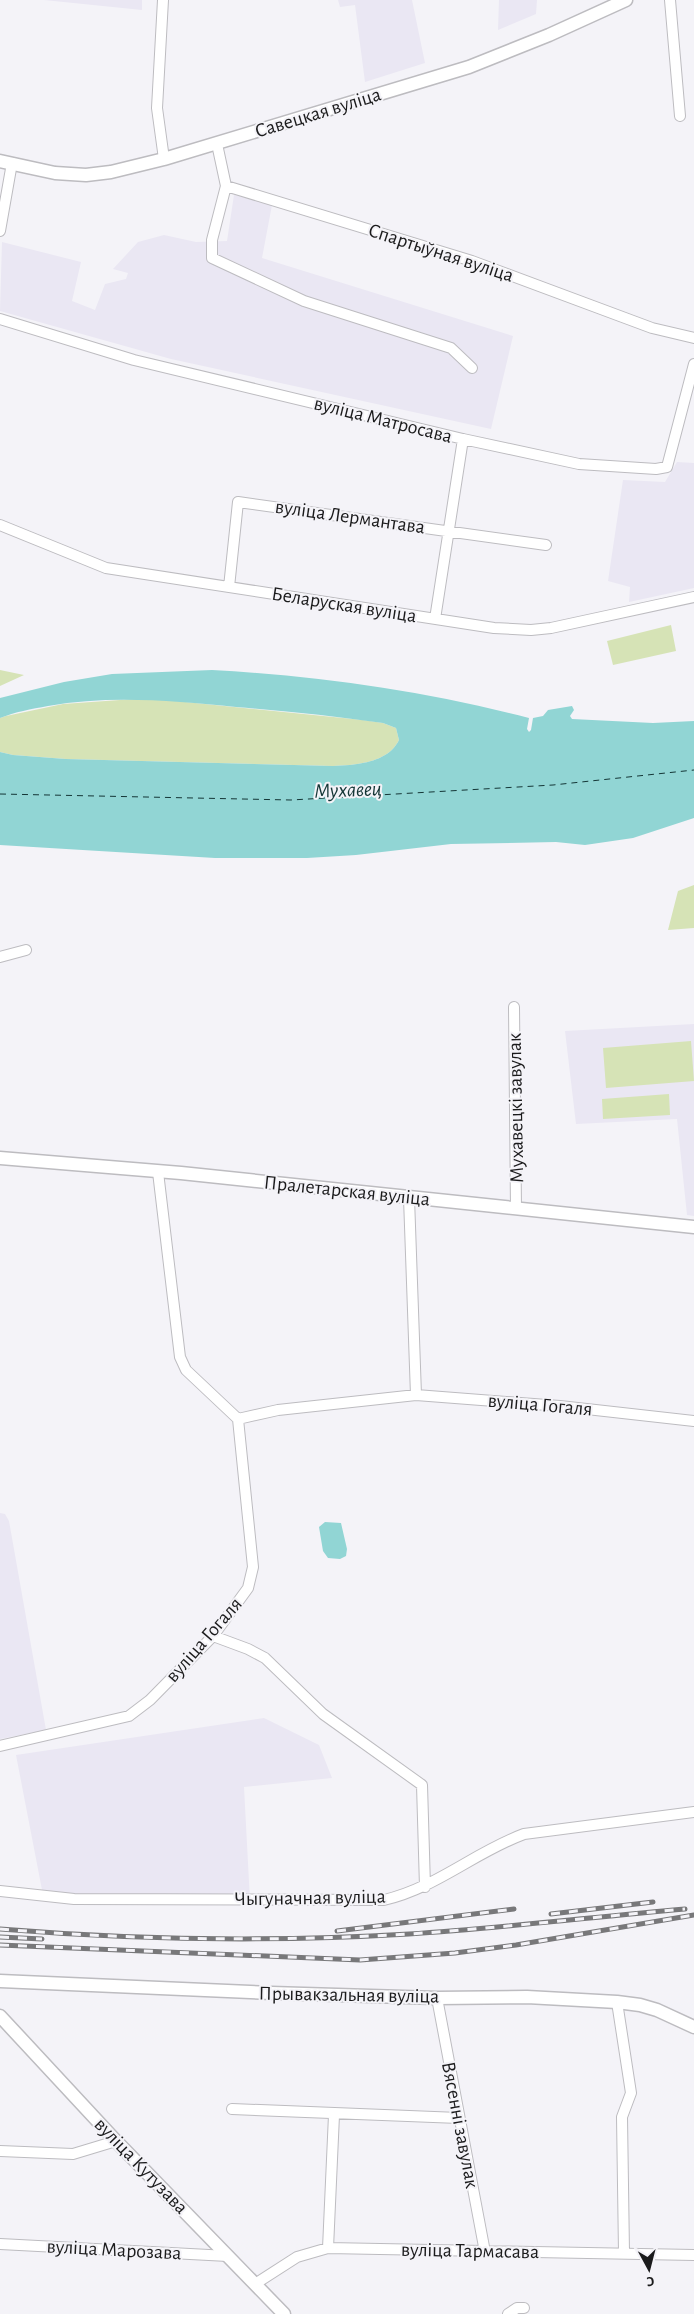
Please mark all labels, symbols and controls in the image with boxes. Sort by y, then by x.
street label: Савецкая вуліца [253,84,383,142]
street label: Спартыўная вуліца [366,220,516,286]
street label: вуліца Матросава [312,393,454,447]
street label: вуліца Лермантава [274,497,426,537]
street label: Беларуская вуліца [270,584,418,626]
water label: Мухавец [314,778,382,802]
street label: Мухавецкі завулак [505,1033,527,1183]
street label: Пралетарская вуліца [263,1172,431,1210]
street label: вуліца Гогаля [487,1390,593,1420]
street label: вуліца Гогаля [162,1594,246,1686]
street label: Чыгуначная вуліца [234,1887,386,1909]
street label: Прывакзальная вуліца [258,1983,440,2007]
street label: Вясенні завулак [438,2060,482,2190]
street label: вуліца Кутузава [90,2114,192,2218]
street label: вуліца Марозава [46,2236,182,2264]
street label: вуліца Тармасава [401,2240,539,2262]
north arrow [624,2244,674,2294]
text: С [646,2273,655,2288]

